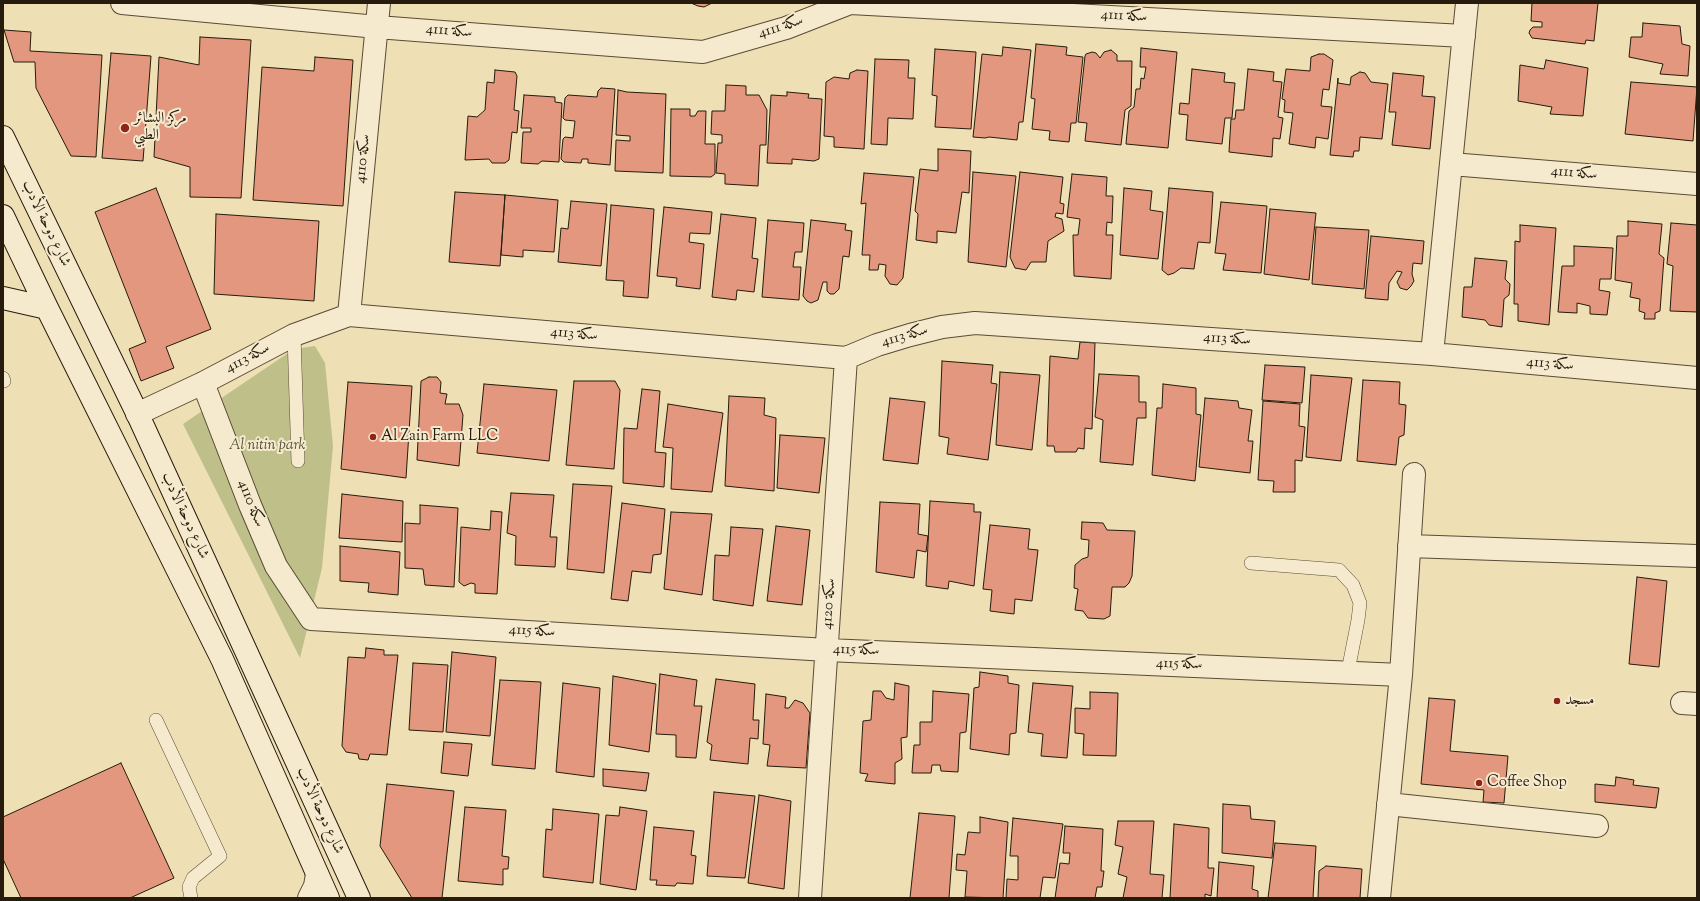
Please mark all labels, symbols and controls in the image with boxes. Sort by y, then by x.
street label: سكة 4111 [1100,7,1148,27]
street label: سكة 4111 [756,12,806,44]
street label: سكة 4111 [425,21,473,43]
place label: مركز البشائر الطبي [134,110,187,145]
marker: مركز البشائر الطبي [119,122,131,134]
street label: سكة 4110 [352,134,376,184]
street label: سكة 4111 [1550,163,1598,185]
street label: شارع دوحة الأدب [16,178,74,270]
street label: سكة 4113 [880,322,930,352]
street label: سكة 4113 [550,324,598,346]
street label: سكة 4113 [1203,329,1251,351]
street label: سكة 4113 [223,340,273,378]
street label: سكة 4113 [1526,354,1574,376]
place label: Al Zain Farm LLC [381,428,498,446]
marker: Al Zain Farm LLC [368,432,378,442]
park label: Al nitin park [229,437,305,455]
street label: شارع دوحة الأدب [156,470,212,562]
street label: سكة 4110 [232,478,268,530]
street label: سكة 4120 [819,578,841,630]
street label: سكة 4115 [508,622,556,642]
street label: سكة 4115 [832,641,880,661]
street label: سكة 4115 [1155,655,1203,675]
place label: مسجد [1565,692,1594,710]
marker: مسجد [1552,696,1562,706]
street label: شارع دوحة الأدب [291,765,347,857]
place label: Coffee Shop [1487,774,1567,792]
marker: Coffee Shop [1474,778,1484,788]

